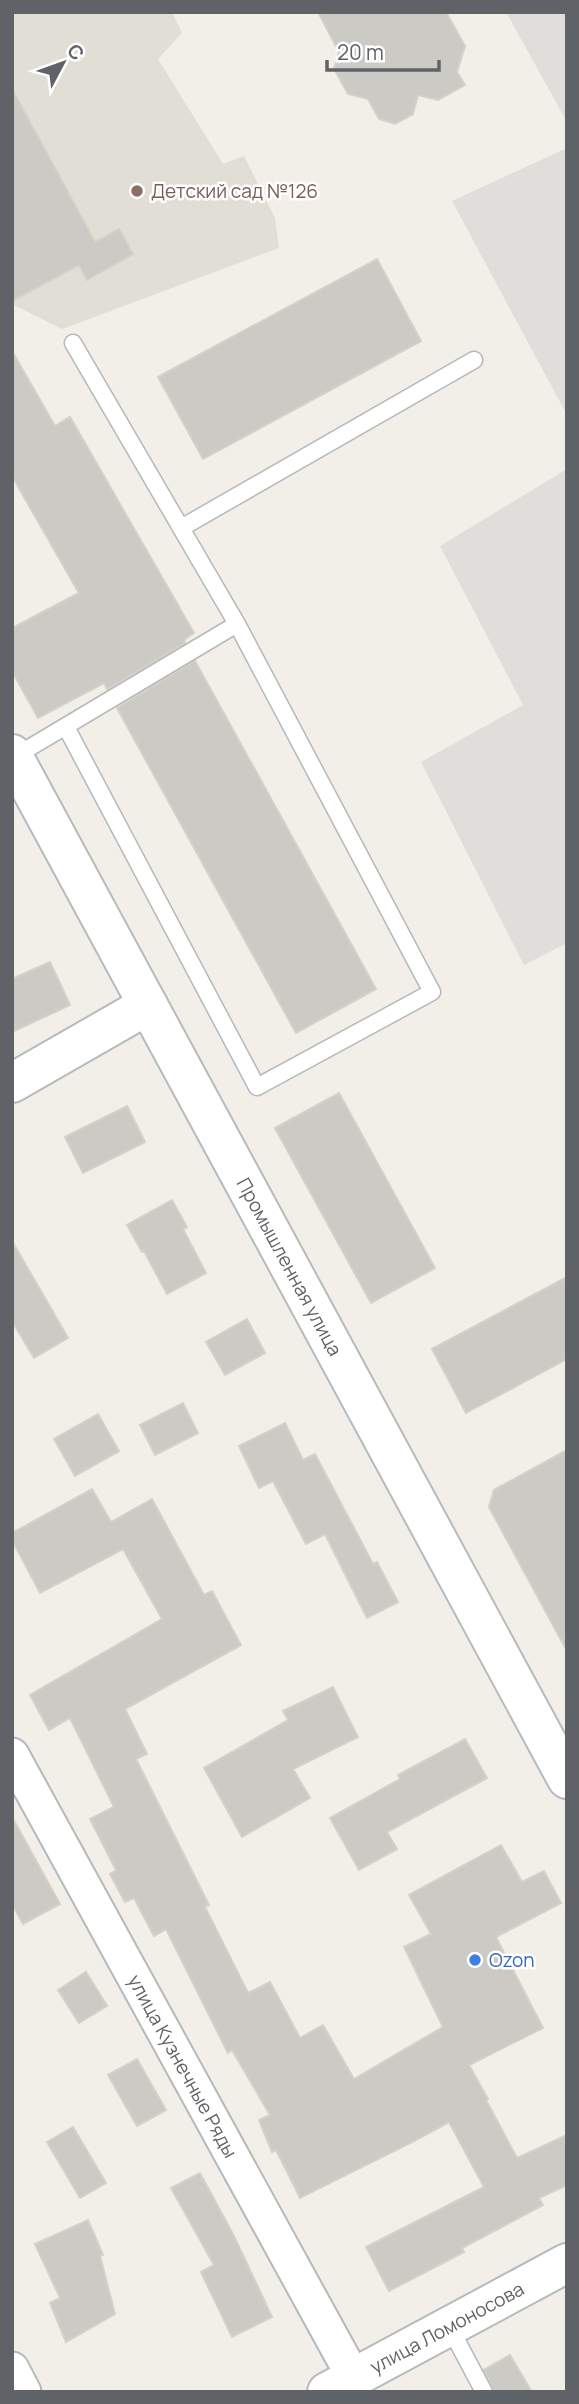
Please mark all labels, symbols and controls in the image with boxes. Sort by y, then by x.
north arrow [28,28,98,98]
scale bar [327,28,439,72]
text: С [61,38,90,66]
text: 20 m [337,38,384,66]
place label: Детский сад №126 [151,178,318,204]
marker: Детский сад №126 [129,183,145,199]
street label: Промышленная улица [231,1173,348,1360]
place label: Ozon [489,1947,535,1973]
marker: Ozon [467,1952,483,1968]
street label: улица Кузнечные Ряды [122,1970,244,2162]
street label: улица Ломоносова [365,2276,528,2380]

